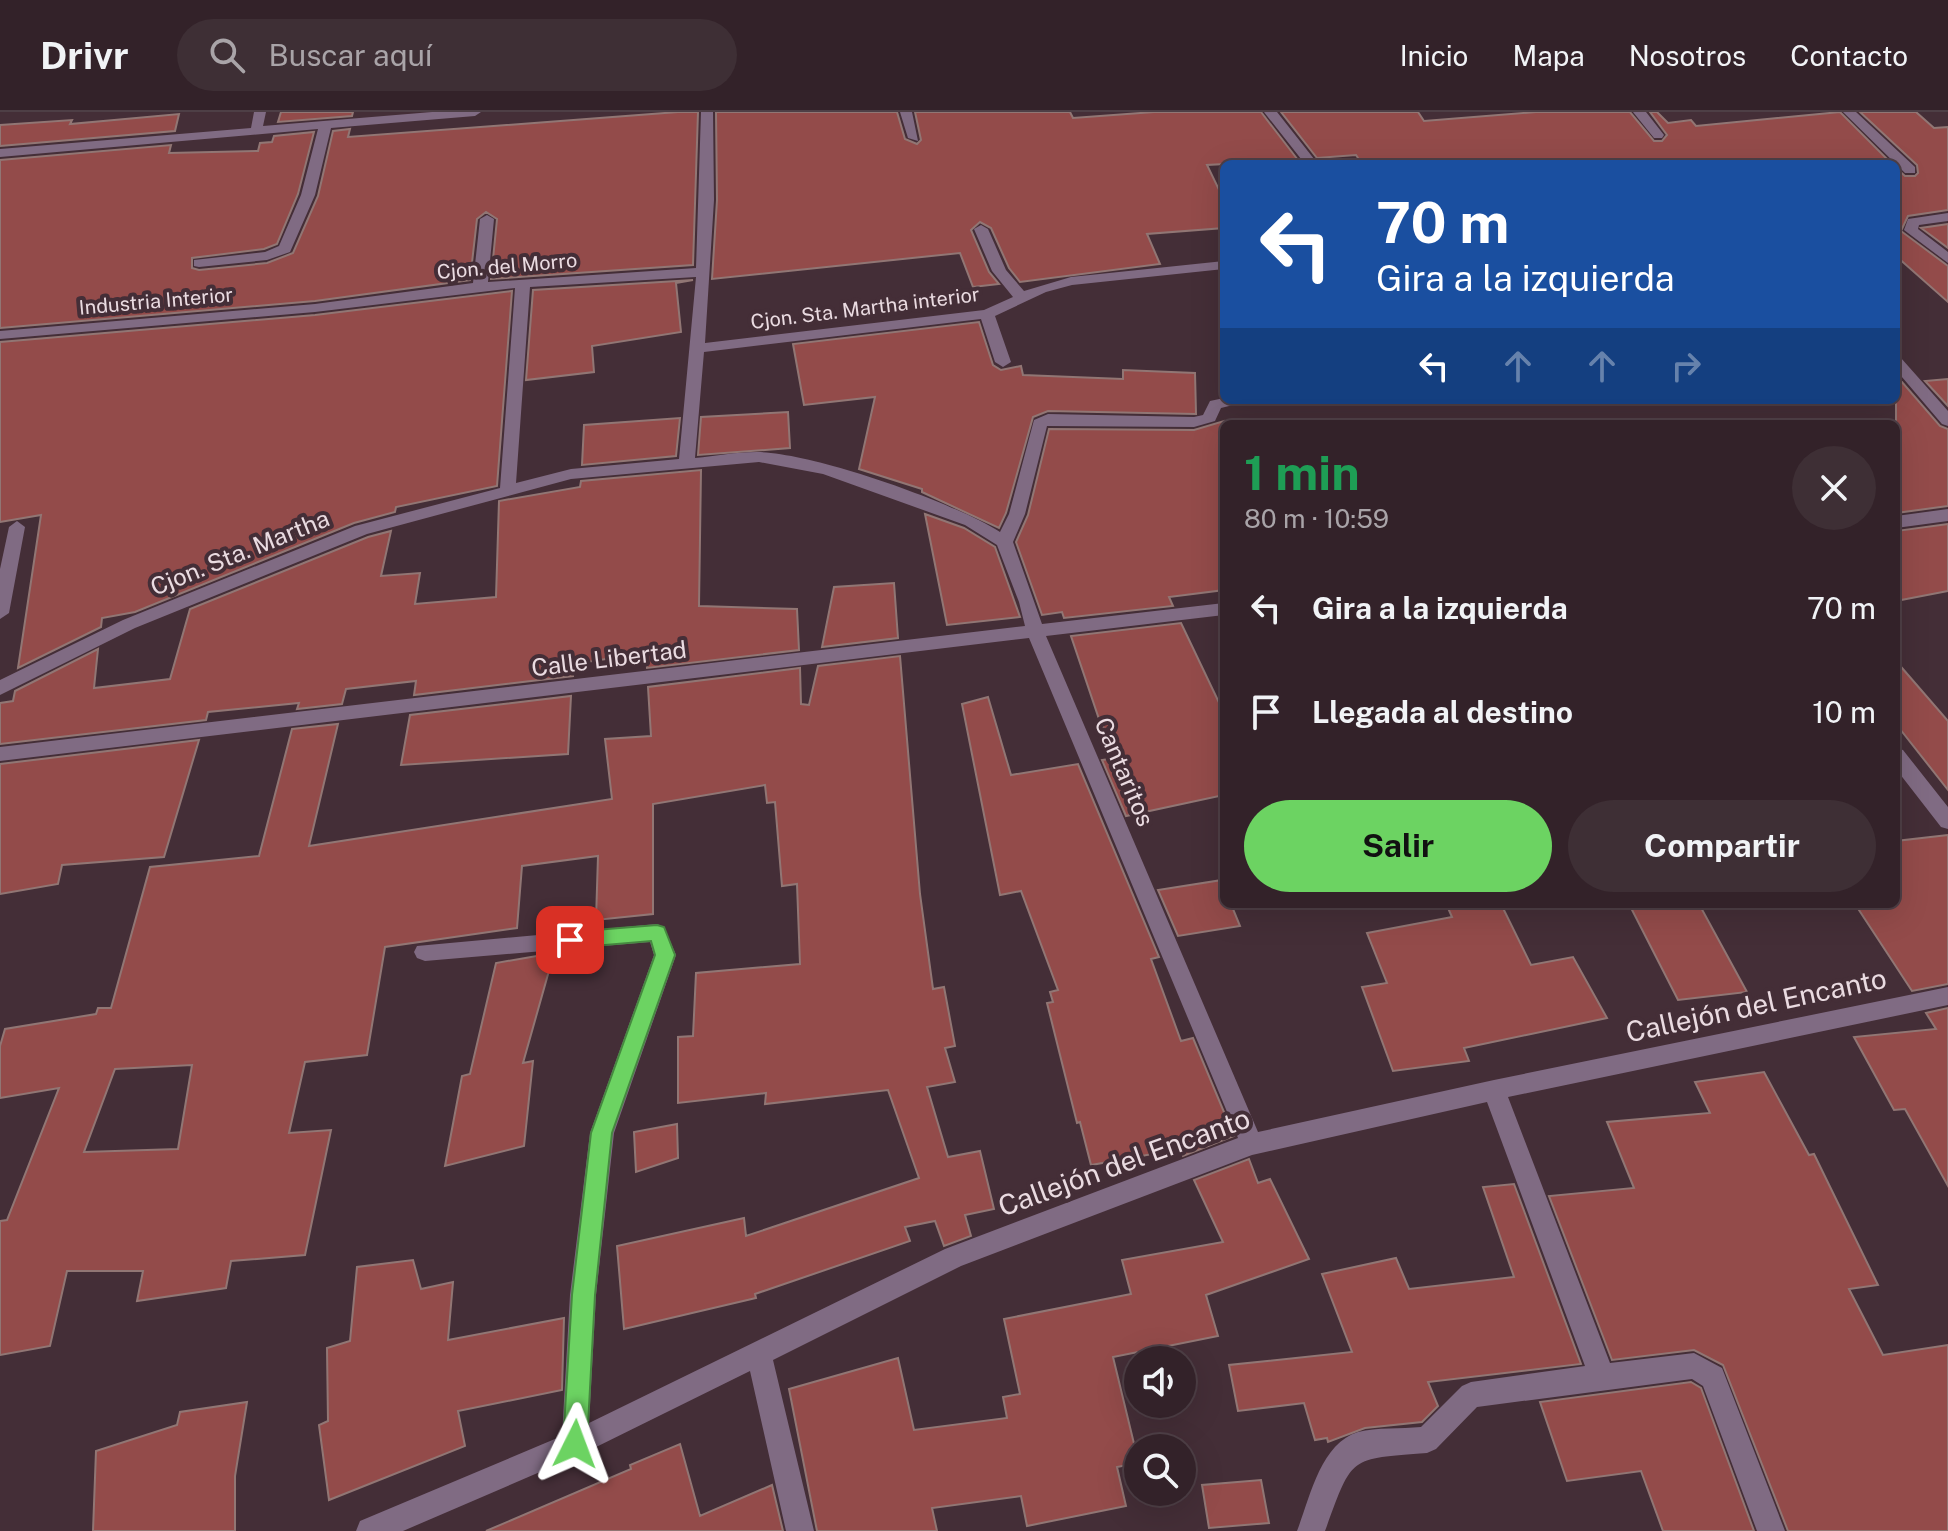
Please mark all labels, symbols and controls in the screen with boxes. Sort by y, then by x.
search box [177,19,737,91]
text: Drivr [40,33,129,78]
icon: search [205,33,249,77]
text: Buscar aquí [269,37,432,73]
text: Inicio [1400,39,1468,72]
text: Mapa [1512,39,1585,72]
text: Nosotros [1629,39,1746,72]
text: Contacto [1790,39,1908,72]
text: 70 m [1376,190,1509,256]
icon: left [1244,192,1348,296]
street label: Cjon. del Morro [436,248,578,284]
text: Gira a la izquierda [1376,257,1675,299]
street label: Industria Interior [78,282,234,320]
street label: Cjon. Sta. Martha interior [749,282,981,334]
icon: left [1412,344,1456,388]
icon: ahead [1496,344,1540,388]
icon: ahead [1580,344,1624,388]
icon: right [1664,344,1708,388]
text: 1 min [1244,444,1360,501]
button: close [1792,446,1876,530]
street label: Cjon. Sta. Martha [146,503,333,601]
text: 80 m · 10:59 [1244,503,1389,534]
icon: left [1244,586,1288,630]
text: Gira a la izquierda [1312,590,1568,626]
text: 70 m [1807,590,1876,626]
street label: Calle Libertad [530,635,688,681]
icon: arrive [1244,690,1288,734]
text: Llegada al destino [1312,694,1573,730]
text: 10 m [1812,694,1876,730]
street label: Cantaritos [1089,713,1160,830]
button: Salir [1244,800,1552,892]
button: Compartir [1568,800,1876,892]
pin [536,906,604,974]
icon: arrive [548,918,592,962]
street label: Callejón del Encanto [1623,961,1889,1048]
street label: Callejón del Encanto [993,1101,1254,1222]
map controls [1124,1346,1196,1506]
button: sound [1124,1346,1196,1418]
position arrow [533,1402,617,1486]
button: search [1124,1434,1196,1506]

